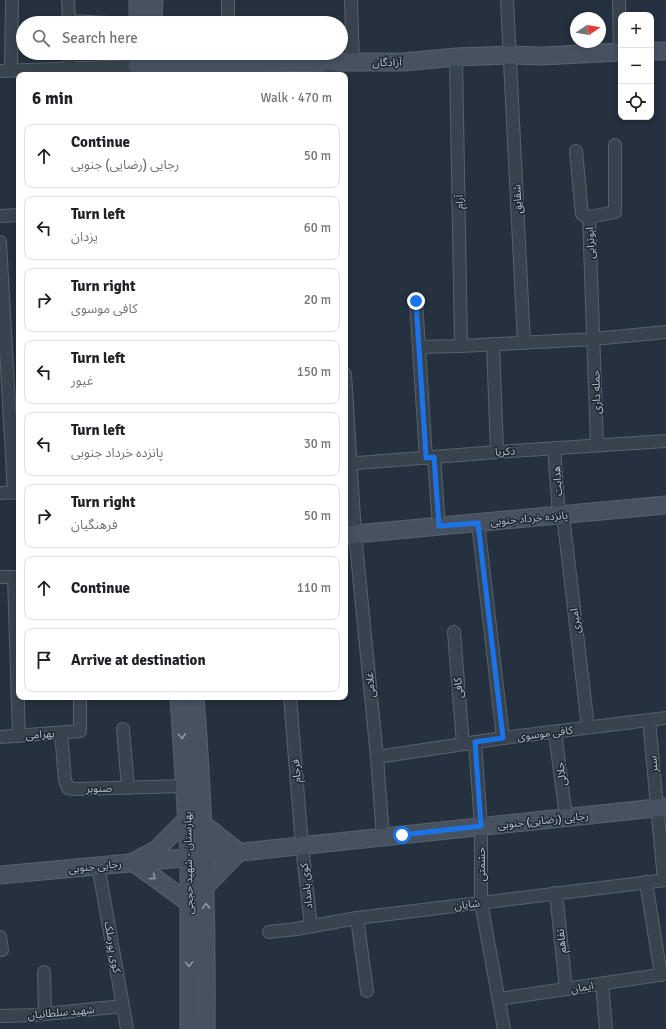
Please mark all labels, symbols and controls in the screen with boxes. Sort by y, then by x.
north arrow [570,12,606,48]
map controls [618,12,654,120]
button: + [618,12,654,48]
search box [16,16,348,60]
icon: search [30,27,52,49]
text: Search here [62,29,138,47]
button: − [618,48,654,84]
street label: آزادگان [372,56,403,69]
button: locate [618,84,654,120]
text: 6 min [32,88,73,109]
text: Walk · 470 m [261,90,332,106]
text: Continue [71,133,130,151]
icon: ahead [33,145,55,167]
text: 50 m [304,148,331,164]
text: رجایی (رضایی) جنوبی [71,157,179,173]
street label: شقایق [510,184,525,214]
street label: آرام [453,194,467,209]
text: Turn left [71,205,125,223]
icon: left [33,217,55,239]
text: 60 m [304,220,331,236]
street label: ابوترابی [583,227,598,259]
text: یزدان [71,229,98,245]
text: Turn right [71,277,136,295]
icon: right [33,289,55,311]
text: 20 m [304,292,331,308]
route end [407,292,425,310]
text: کافی موسوی [71,301,138,317]
text: Turn left [71,349,125,367]
icon: left [33,361,55,383]
text: 150 m [297,364,331,380]
street label: حمله داری [589,369,604,414]
text: غیور [71,373,93,389]
text: Turn left [71,421,125,439]
icon: left [33,433,55,455]
text: 30 m [304,436,331,452]
street label: ذکریا [494,444,516,459]
text: پانزده خرداد جنوبی [71,445,163,461]
street label: هدایت [550,465,565,496]
text: Turn right [71,493,136,511]
icon: right [33,505,55,527]
text: 50 m [304,508,331,524]
street label: پانزده خرداد جنوبی [490,509,569,529]
text: فرهنگیان [71,517,118,533]
icon: ahead [33,577,55,599]
text: Continue [71,579,130,597]
text: 110 m [297,580,331,596]
street label: امیری [568,608,584,634]
icon: arrive [33,649,55,671]
text: Arrive at destination [71,651,206,669]
street label: غلامی [363,671,378,699]
street label: کافی [451,677,466,699]
street label: کافی موسوی [516,724,574,743]
street label: بهرامی [25,727,55,742]
one-way arrow [177,733,186,739]
street label: سبز [646,755,661,774]
street label: فرجام [289,758,305,783]
street label: جلالی [554,761,569,787]
street label: صنوبر [85,782,112,795]
street label: رجایی (رضایی) جنوبی [497,809,589,832]
street label: بهارستان - شهید حججی [181,811,196,914]
route start [393,826,411,844]
street label: حشمتی [475,846,488,881]
street label: رجایی جنوبی [68,857,122,876]
street label: کوی بامداد [298,862,315,910]
one-way arrow [149,872,156,879]
street label: شایان [453,896,481,913]
one-way arrow [202,903,210,909]
street label: کوی پورملک [100,920,124,975]
street label: تفاهم [554,928,571,954]
one-way arrow [185,961,193,967]
street label: ایمان [570,979,594,996]
street label: شهید سلطانیان [27,1003,96,1022]

